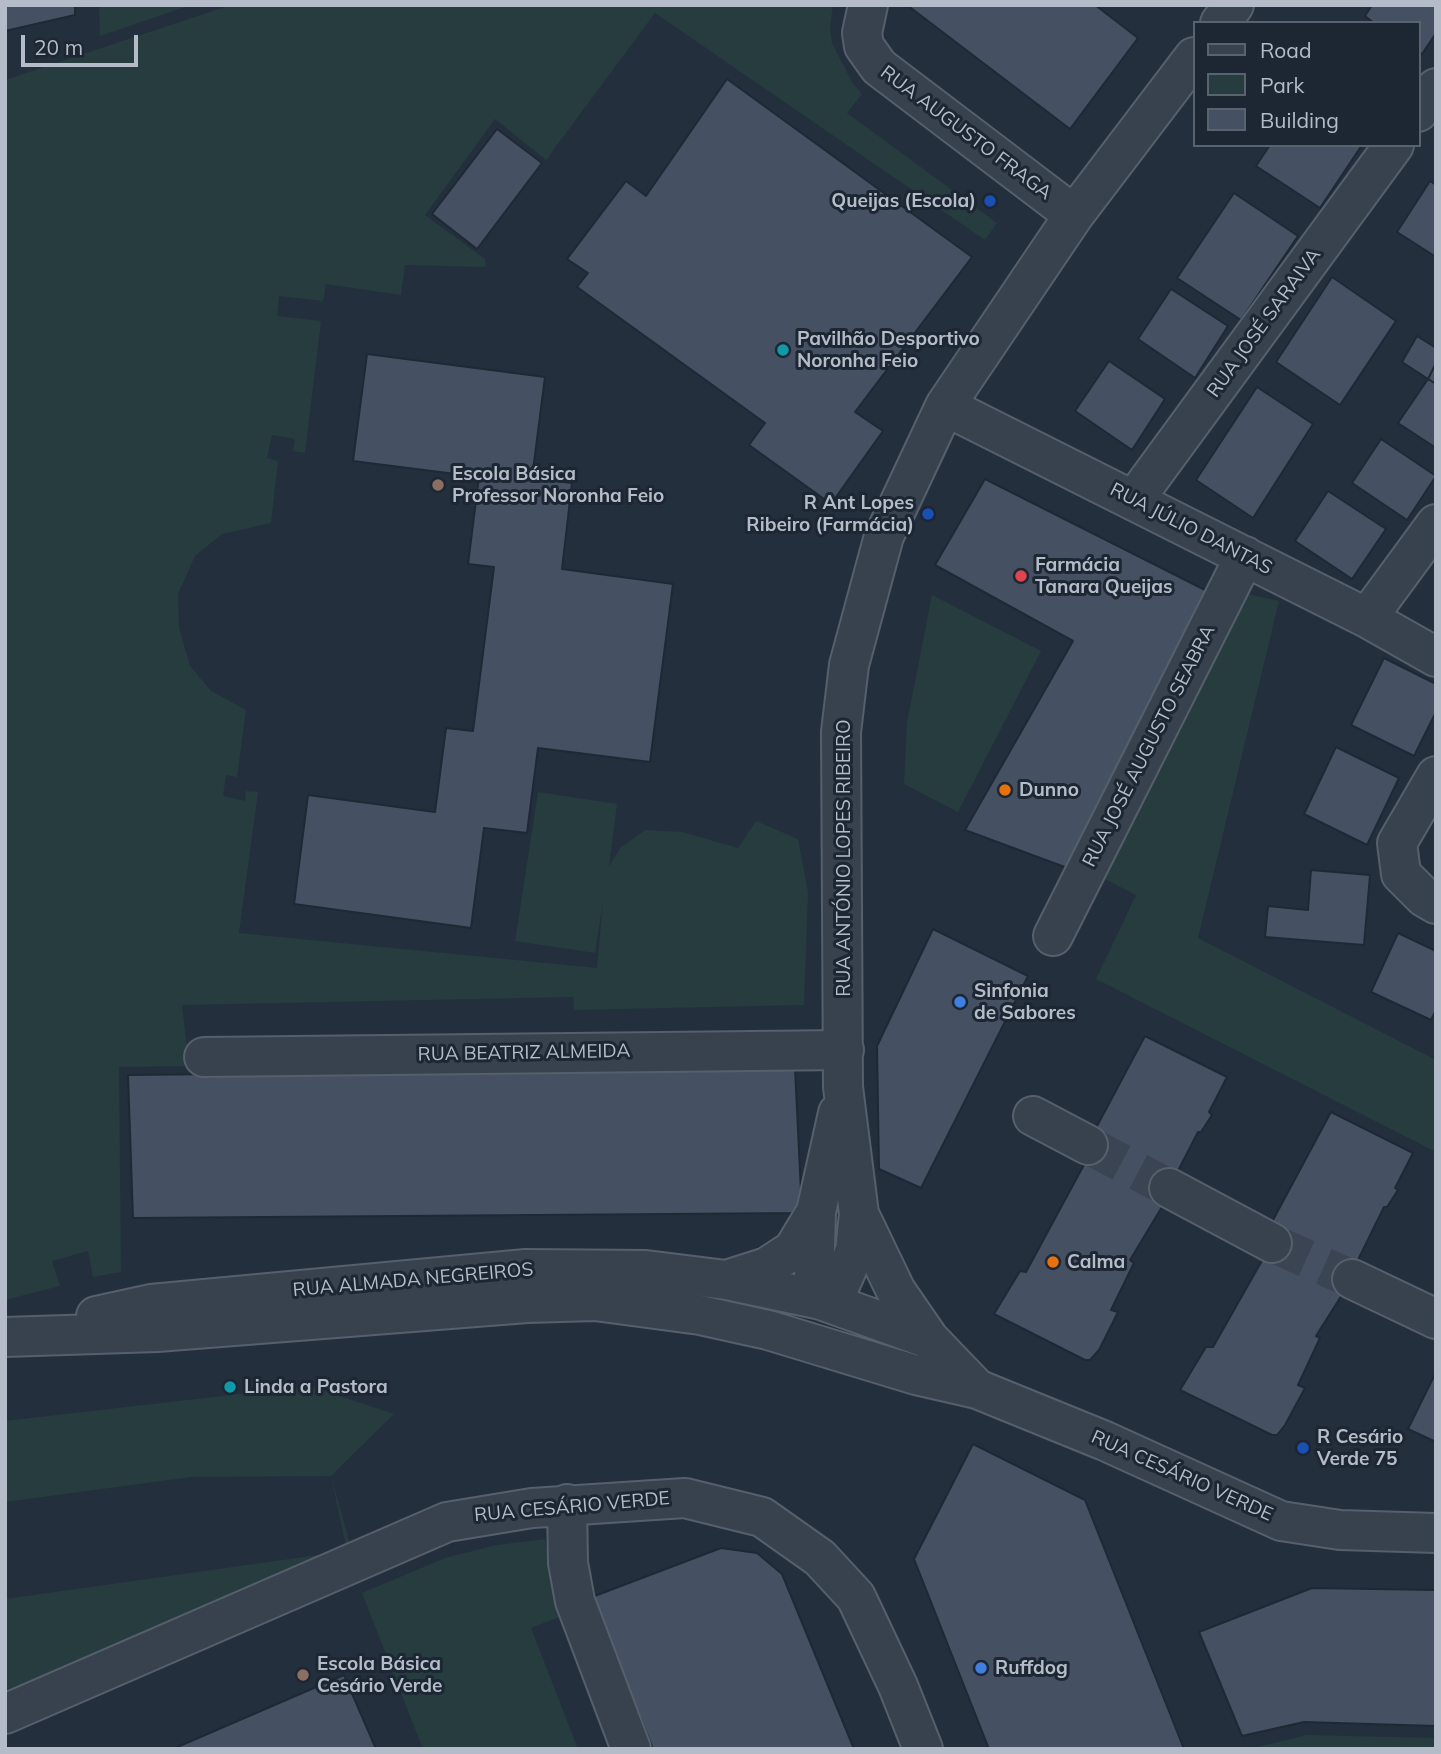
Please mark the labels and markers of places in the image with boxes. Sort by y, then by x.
place label: Queijas (Escola) [831,190,976,212]
marker: Queijas (Escola) [982,193,998,209]
place label: Pavilhão Desportivo Noronha Feio [797,328,980,372]
marker: Pavilhão Desportivo Noronha Feio [775,342,791,358]
place label: Escola Básica Professor Noronha Feio [452,463,664,507]
marker: Escola Básica Professor Noronha Feio [430,477,446,493]
place label: R Ant Lopes Ribeiro (Farmácia) [746,492,914,536]
marker: R Ant Lopes Ribeiro (Farmácia) [920,506,936,522]
place label: Farmácia Tanara Queijas [1035,554,1173,598]
marker: Farmácia Tanara Queijas [1013,568,1029,584]
place label: Dunno [1019,779,1079,801]
marker: Dunno [997,782,1013,798]
place label: Sinfonia de Sabores [974,980,1076,1024]
marker: Sinfonia de Sabores [952,994,968,1010]
place label: Calma [1067,1251,1125,1273]
marker: Calma [1045,1254,1061,1270]
place label: Linda a Pastora [244,1376,388,1398]
marker: Linda a Pastora [222,1379,238,1395]
place label: R Cesário Verde 75 [1317,1426,1403,1470]
marker: R Cesário Verde 75 [1295,1440,1311,1456]
place label: Escola Básica Cesário Verde [317,1653,442,1697]
place label: Ruffdog [995,1657,1068,1679]
marker: Ruffdog [973,1660,989,1676]
marker: Escola Básica Cesário Verde [295,1667,311,1683]

